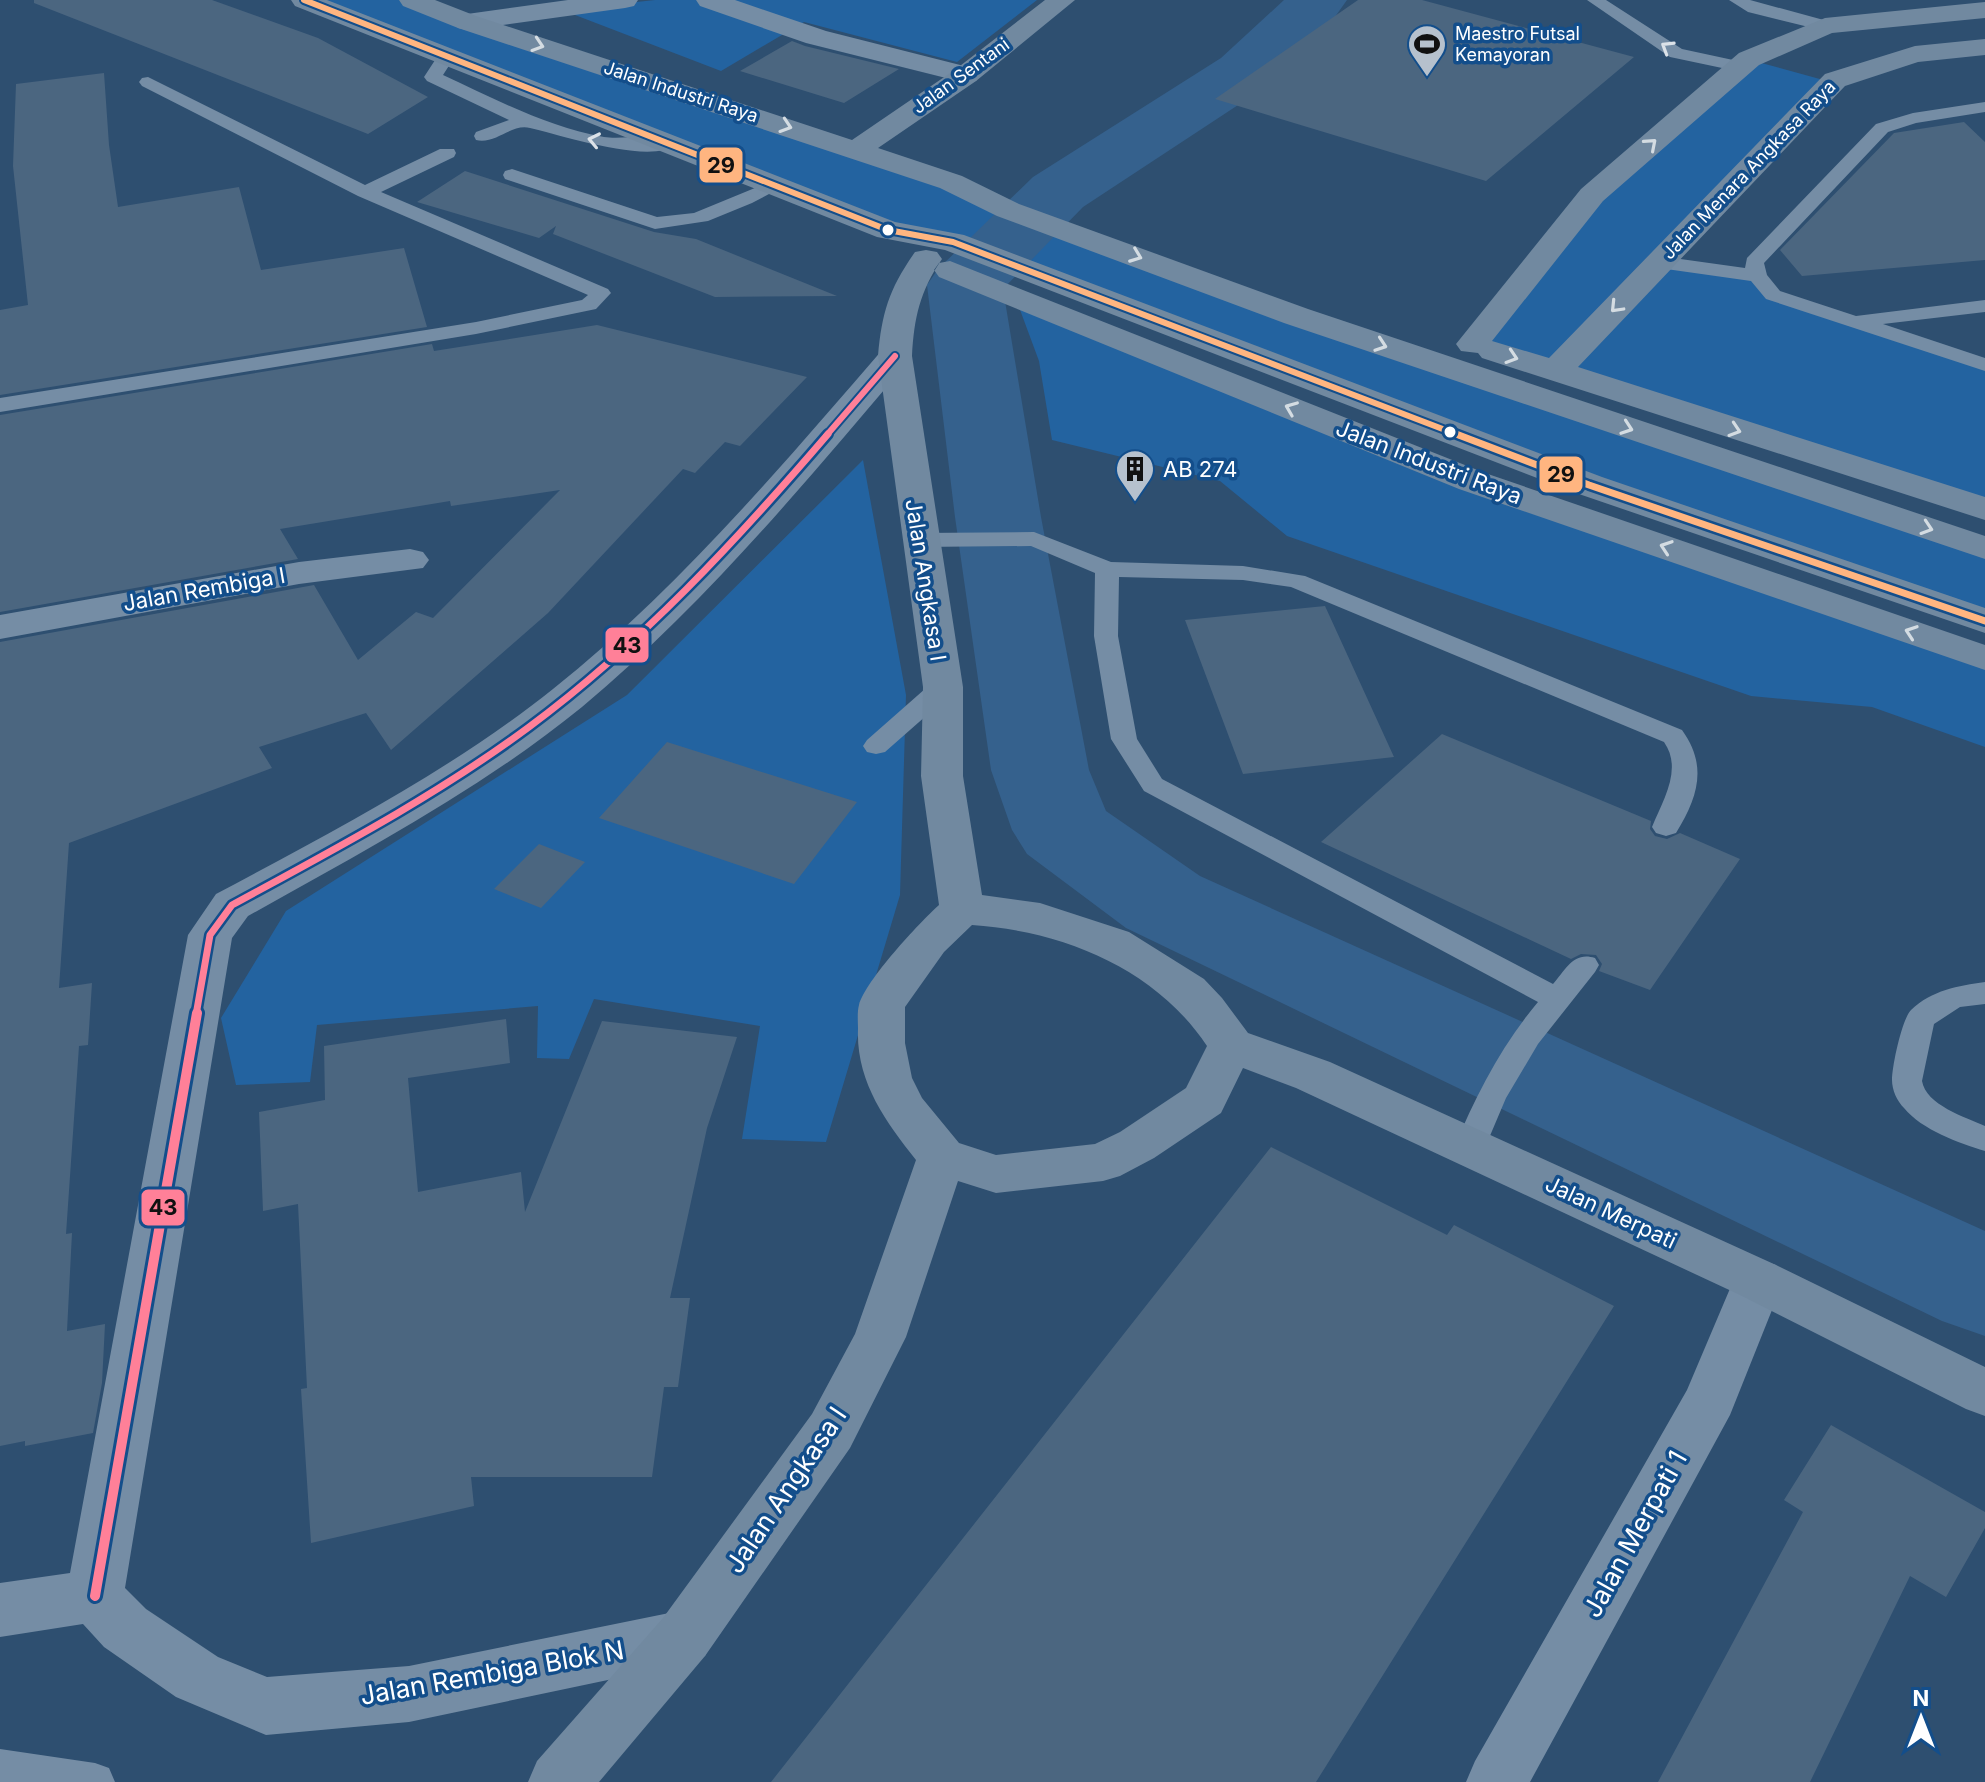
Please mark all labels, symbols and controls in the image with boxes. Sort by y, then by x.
sports icon: Maestro Futsal Kemayoran [1406,23,1448,78]
place label: Maestro Futsal Kemayoran [1455,23,1580,65]
street label: Jalan Sentani [908,34,1013,118]
one-way arrow [531,36,545,52]
one-way arrow [1661,41,1675,56]
street label: Jalan Industri Raya [601,57,761,126]
street label: Jalan Menara Angkasa Raya [1658,76,1840,263]
one-way arrow [778,117,792,133]
one-way arrow [587,132,601,149]
one-way arrow [1642,140,1657,154]
line badge: 29 [698,146,744,184]
text: 29 [707,152,735,178]
unlabelled marker [880,222,896,238]
one-way arrow [1129,246,1143,263]
one-way arrow [1611,298,1626,312]
one-way arrow [1373,336,1387,352]
one-way arrow [1505,348,1519,364]
one-way arrow [1285,401,1299,418]
street label: Jalan Industri Raya [1332,415,1526,509]
one-way arrow [1620,419,1633,435]
one-way arrow [1728,421,1742,437]
unlabelled marker [1442,424,1458,440]
building icon: AB 274 [1114,448,1156,503]
line badge: 29 [1538,455,1584,494]
place label: AB 274 [1163,456,1238,482]
text: 29 [1547,461,1575,487]
street label: Jalan Angkasa I [900,497,952,663]
one-way arrow [1919,519,1933,535]
one-way arrow [1659,541,1673,557]
street label: Jalan Rembiga I [121,562,287,616]
line badge: 43 [604,626,650,664]
one-way arrow [1905,626,1919,642]
text: 43 [612,632,642,658]
street label: Jalan Merpati [1541,1170,1681,1254]
line badge: 43 [140,1188,186,1227]
text: 43 [148,1194,178,1220]
street label: Jalan Angkasa I [719,1401,853,1579]
street label: Jalan Merpati 1 [1576,1445,1693,1622]
street label: Jalan Rembiga Blok N [358,1634,626,1711]
north arrow [1881,1678,1961,1758]
text: N [1913,1685,1929,1711]

